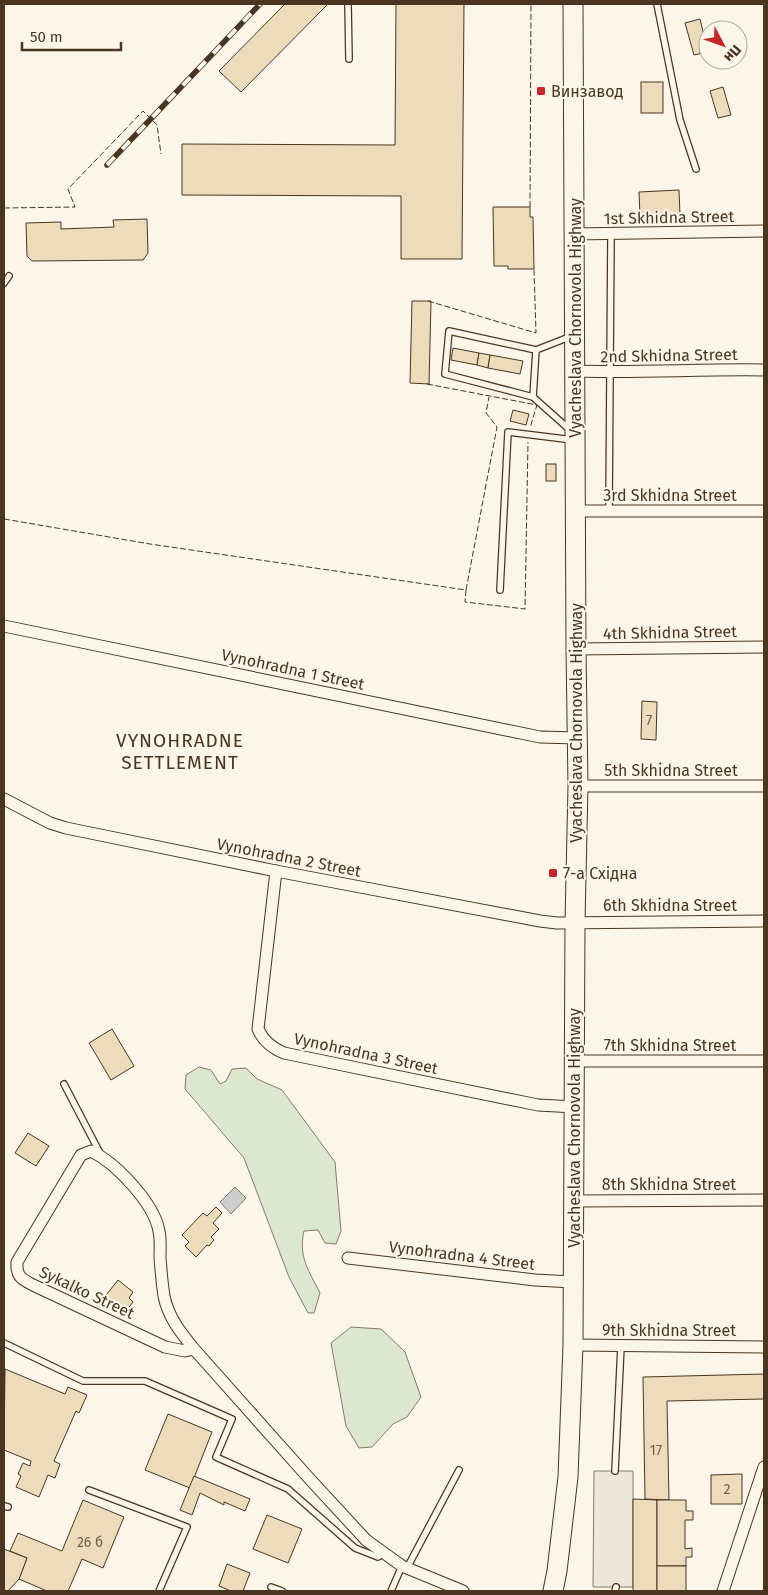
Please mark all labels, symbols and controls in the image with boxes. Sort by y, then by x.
scale bar [22,20,121,52]
north arrow [698,20,748,70]
text: 50 m [30,28,63,46]
text: Пн [720,41,745,65]
place label: Винзавод [551,82,624,101]
marker: Винзавод [535,85,547,97]
street label: Vyacheslava Chornovola Highway [566,198,585,438]
street label: 1st Skhidna Street [604,207,735,228]
street label: 2nd Skhidna Street [600,345,738,366]
street label: 3rd Skhidna Street [603,486,737,505]
street label: Vyacheslava Chornovola Highway [567,603,586,843]
street label: 4th Skhidna Street [603,622,737,643]
street label: Vynohradna 1 Street [220,645,366,694]
house number: 7 [646,712,652,729]
district label: VYNOHRADNE SETTLEMENT [116,729,244,774]
street label: 5th Skhidna Street [604,761,738,780]
street label: Vynohradna 2 Street [215,834,363,881]
place label: 7-а Східна [563,864,637,883]
marker: 7-а Східна [547,867,559,879]
street label: 6th Skhidna Street [603,896,737,915]
street label: Vyacheslava Chornovola Highway [565,1008,584,1248]
street label: Vynohradna 3 Street [292,1029,440,1078]
street label: 7th Skhidna Street [604,1036,737,1055]
street label: 8th Skhidna Street [602,1175,736,1194]
street label: Vynohradna 4 Street [388,1237,536,1274]
street label: Sykalko Street [36,1262,138,1323]
street label: 9th Skhidna Street [602,1321,736,1340]
house number: 17 [650,1442,662,1459]
house number: 2 [724,1481,731,1498]
house number: 26 б [77,1534,103,1551]

